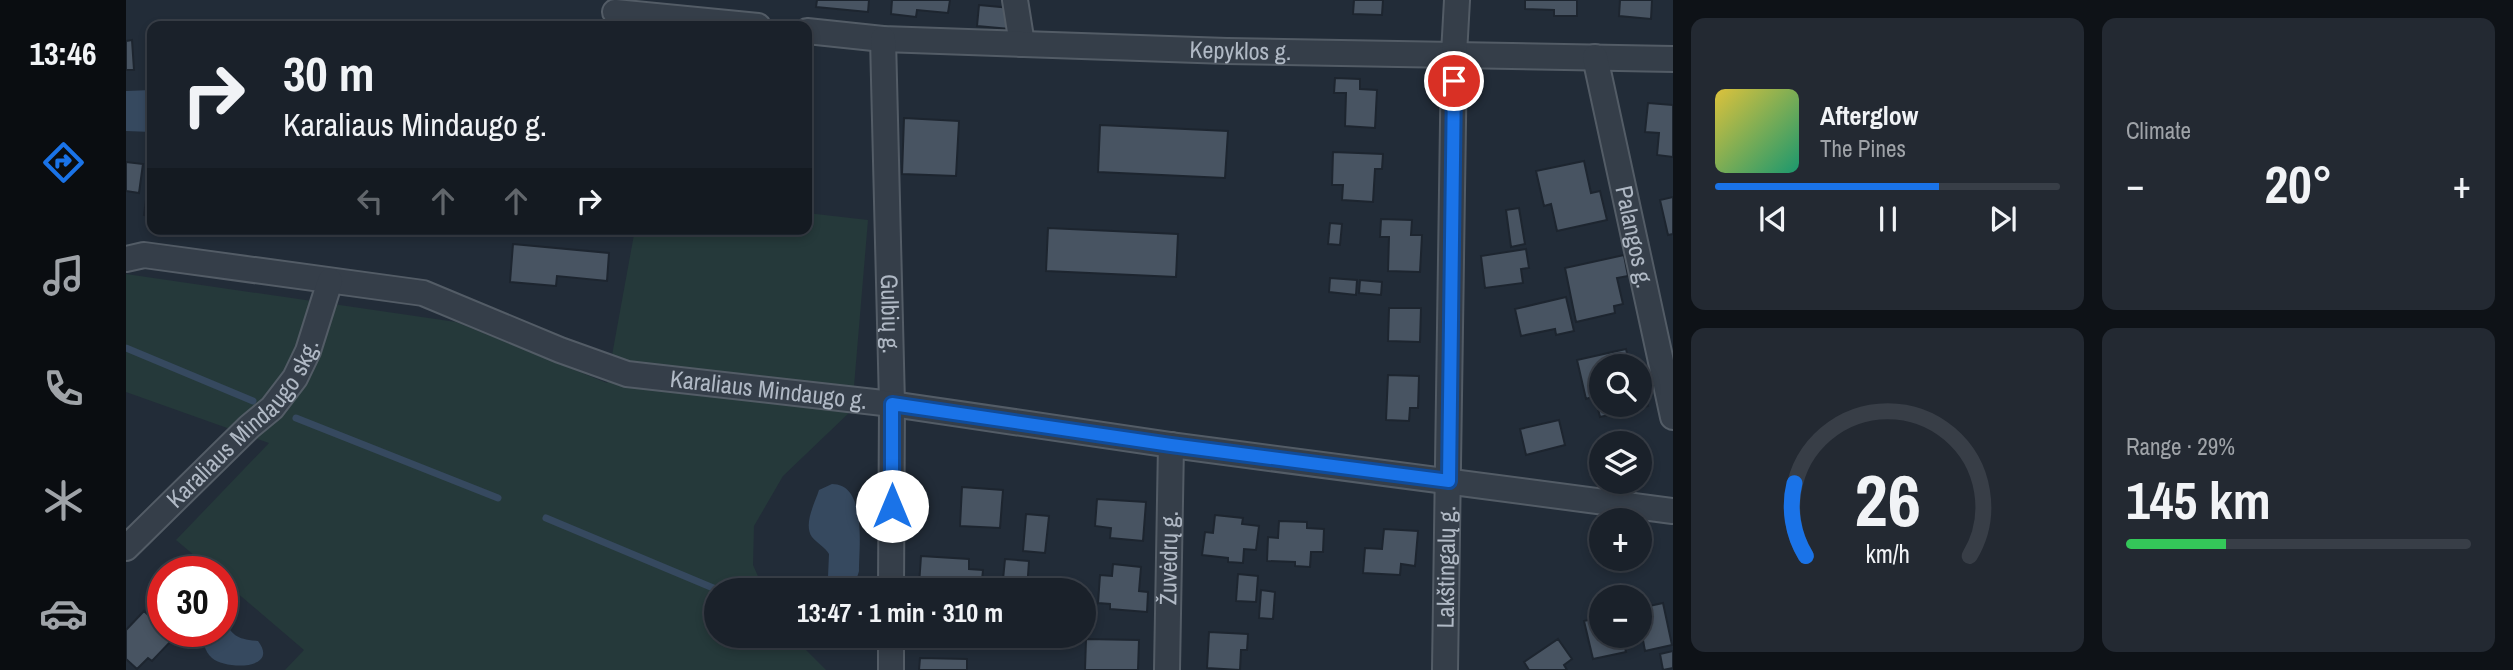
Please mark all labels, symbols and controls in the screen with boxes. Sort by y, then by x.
text: 13:46 [29,32,97,75]
street label: Kepyklos g. [1189,33,1292,67]
text: 30 m [283,40,375,106]
icon: right [168,49,259,140]
pin [1424,51,1484,111]
icon: arrive [1435,62,1473,100]
text: Afterglow [1820,98,1918,133]
text: Karaliaus Mindaugo g. [283,103,547,146]
text: Climate [2126,115,2191,146]
text: The Pines [1820,133,1906,164]
icon: directions [39,138,88,187]
text: 20° [2264,149,2333,219]
text: − [2126,159,2144,210]
text: + [2453,159,2471,210]
icon: left [351,182,389,220]
icon: ahead [424,182,462,220]
icon: ahead [497,182,535,220]
icon: right [570,182,608,220]
street label: Palangos g. [1608,182,1662,291]
icon: previous [1754,200,1792,238]
icon: pause [1869,200,1907,238]
icon: next [1984,200,2022,238]
icon: music [39,251,88,300]
street label: Gulbių g. [874,274,908,354]
street label: Karaliaus Mindaugo skg. [159,336,326,514]
map controls [1589,354,1652,648]
button: search [1589,354,1652,417]
street label: Karaliaus Mindaugo g. [668,362,869,416]
icon: phone [39,364,88,413]
button: layers [1589,431,1652,494]
text: Range · 29% [2126,431,2235,462]
text: 26 [1854,451,1921,549]
text: 145 km [2126,465,2271,535]
position arrow [855,469,929,543]
icon: climate [39,476,88,525]
street label: Lakštingalų g. [1429,505,1462,629]
button: + [1589,508,1652,571]
street label: Žuvėdrų g. [1151,511,1185,605]
text: km/h [1865,537,1910,571]
speed limit sign: 30 [147,556,238,647]
button: − [1589,585,1652,648]
icon: car [39,589,88,638]
text: 13:47 · 1 min · 310 m [797,595,1003,630]

